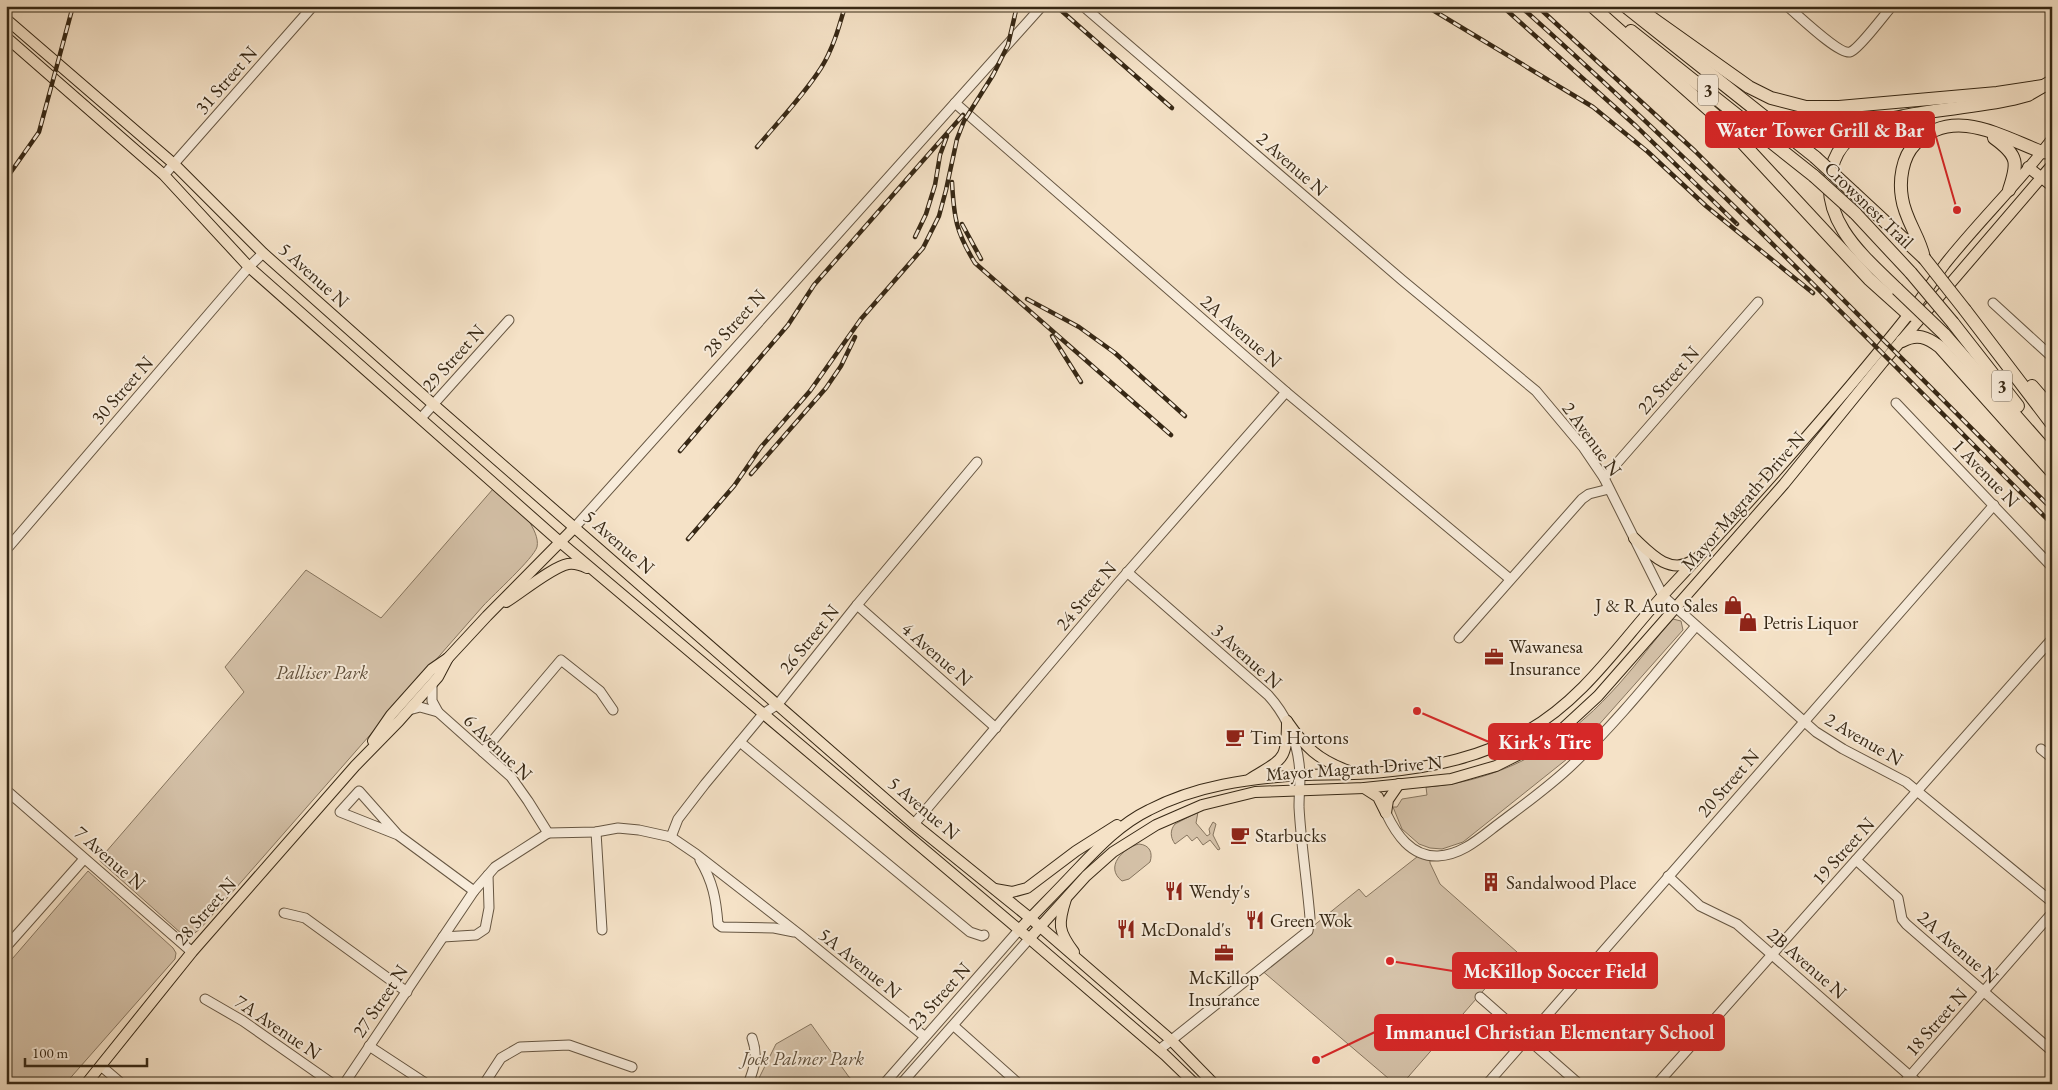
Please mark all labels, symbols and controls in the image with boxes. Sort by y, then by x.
street label: 31 Street N [189,41,263,119]
road number: 3 [1698,74,1718,106]
callout: Water Tower Grill & Bar [1706,112,1934,147]
text: Water Tower Grill & Bar [1716,117,1925,143]
street label: 2 Avenue N [1251,126,1333,202]
street label: Crowsnest Trail [1819,156,1920,254]
street label: 5 Avenue N [274,237,354,313]
street label: 28 Street N [697,284,771,362]
street label: 2A Avenue N [1195,289,1287,373]
street label: 29 Street N [416,319,490,397]
street label: 22 Street N [1631,341,1705,419]
street label: 30 Street N [85,351,159,429]
road number: 3 [1992,371,2012,402]
street label: 2 Avenue N [1557,397,1627,481]
street label: Mayor Magrath Drive N [1675,426,1811,576]
street label: 1 Avenue N [1947,433,2025,513]
street label: 5 Avenue N [578,504,660,580]
street label: 24 Street N [1050,556,1122,636]
place label: J & R Auto Sales [1593,593,1718,618]
shop icon: J & R Auto Sales [1722,594,1744,616]
street label: 26 Street N [773,599,845,679]
place label: Petris Liquor [1763,610,1859,635]
shop icon: Petris Liquor [1737,611,1759,633]
street label: 4 Avenue N [896,616,978,692]
street label: 3 Avenue N [1207,618,1287,694]
place label: Wawanesa Insurance [1509,634,1584,681]
office icon: Wawanesa Insurance [1483,646,1505,668]
park label: Palliser Park [276,660,369,685]
street label: 2 Avenue N [1820,707,1908,771]
street label: 6 Avenue N [458,708,538,786]
callout: Kirk's Tire [1489,724,1602,759]
place label: Tim Hortons [1250,725,1349,750]
cafe icon: Tim Hortons [1224,726,1246,748]
text: Kirk's Tire [1499,729,1591,755]
street label: 20 Street N [1691,744,1765,822]
street label: Mayor Magrath Drive N [1265,749,1443,787]
street label: 5 Avenue N [883,771,965,845]
street label: 19 Street N [1806,812,1880,890]
street label: 7 Avenue N [69,820,151,896]
place label: Starbucks [1255,823,1326,848]
cafe icon: Starbucks [1229,824,1251,846]
place label: Sandalwood Place [1506,870,1636,895]
building icon: Sandalwood Place [1480,871,1502,893]
street label: 28 Street N [168,872,242,950]
place label: Wendy's [1189,879,1250,904]
restaurant icon: Wendy's [1163,880,1185,902]
street label: 2A Avenue N [1912,905,2004,989]
place label: Green Wok [1270,908,1353,933]
restaurant icon: Green Wok [1244,909,1266,931]
place label: McDonald's [1141,917,1231,942]
restaurant icon: McDonald's [1115,918,1137,940]
street label: 5A Avenue N [813,922,907,1004]
street label: 2B Avenue N [1762,922,1852,1004]
office icon: McKillop Insurance [1213,942,1235,964]
callout: McKillop Soccer Field [1453,953,1657,988]
street label: 23 Street N [902,957,976,1035]
text: McKillop Soccer Field [1463,958,1647,984]
street label: 27 Street N [347,960,413,1042]
place label: McKillop Insurance [1188,965,1260,1012]
street label: 18 Street N [1899,983,1973,1061]
street label: 7A Avenue N [230,989,326,1065]
callout: Immanuel Christian Elementary School [1375,1015,1724,1050]
text: Immanuel Christian Elementary School [1386,1019,1715,1045]
scale bar [25,1035,148,1067]
text: 100 m [32,1043,69,1062]
park label: Jock Palmer Park [738,1046,864,1071]

